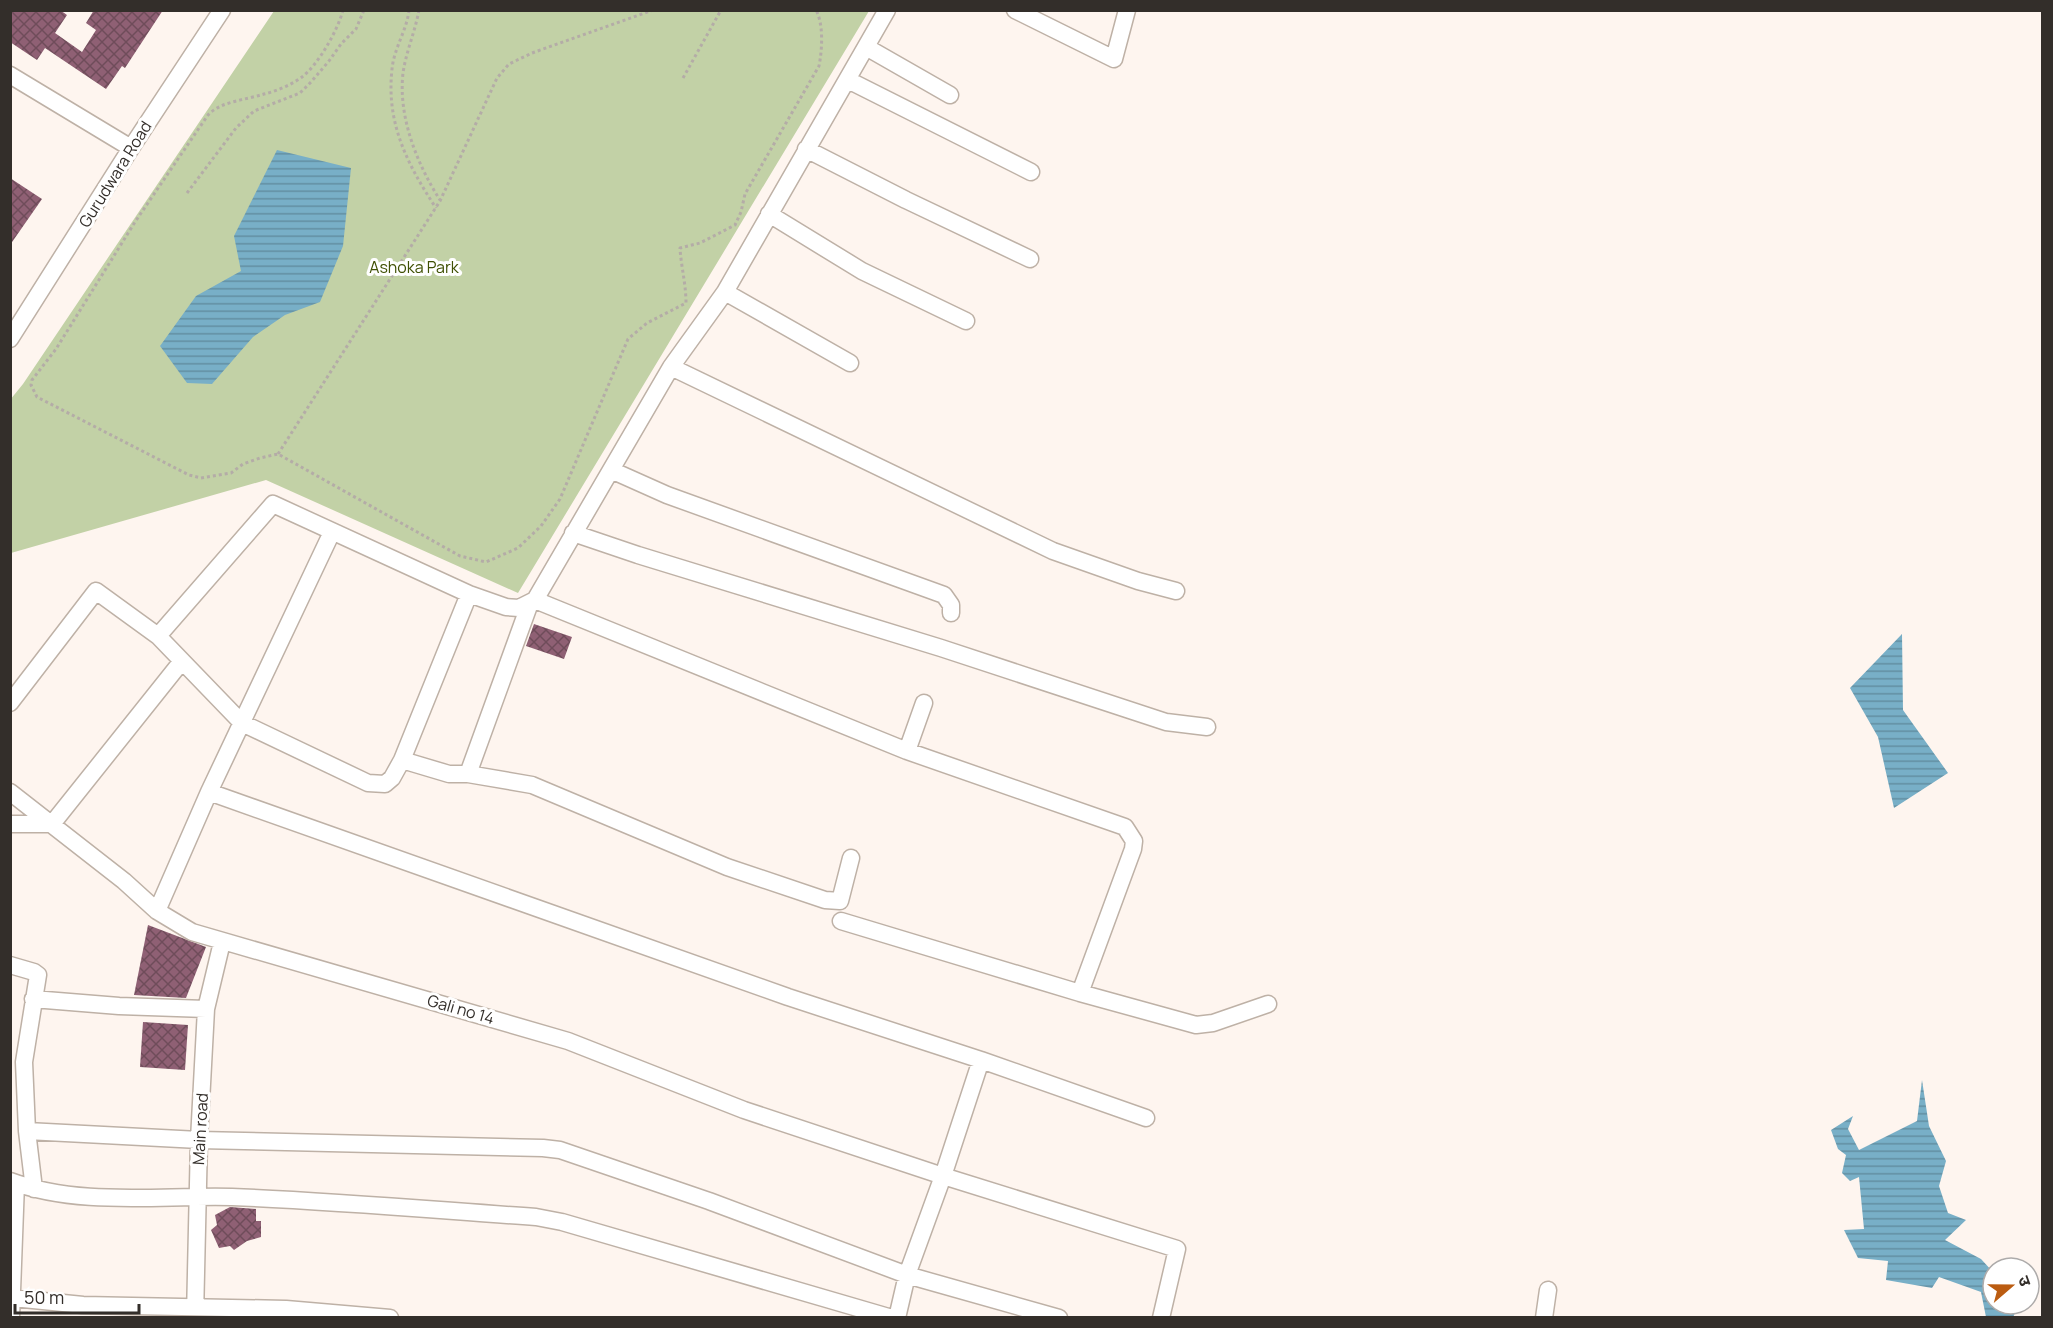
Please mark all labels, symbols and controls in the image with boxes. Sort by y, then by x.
street label: Gurudwara Road [73,117,157,231]
park label: Ashoka Park [369,256,460,278]
street label: Gali no 14 [425,989,497,1029]
street label: Main road [187,1092,213,1166]
north arrow [1981,1256,2041,1316]
text: उ [2013,1273,2037,1290]
scale bar [15,1277,140,1315]
text: 50 m [24,1285,64,1309]

